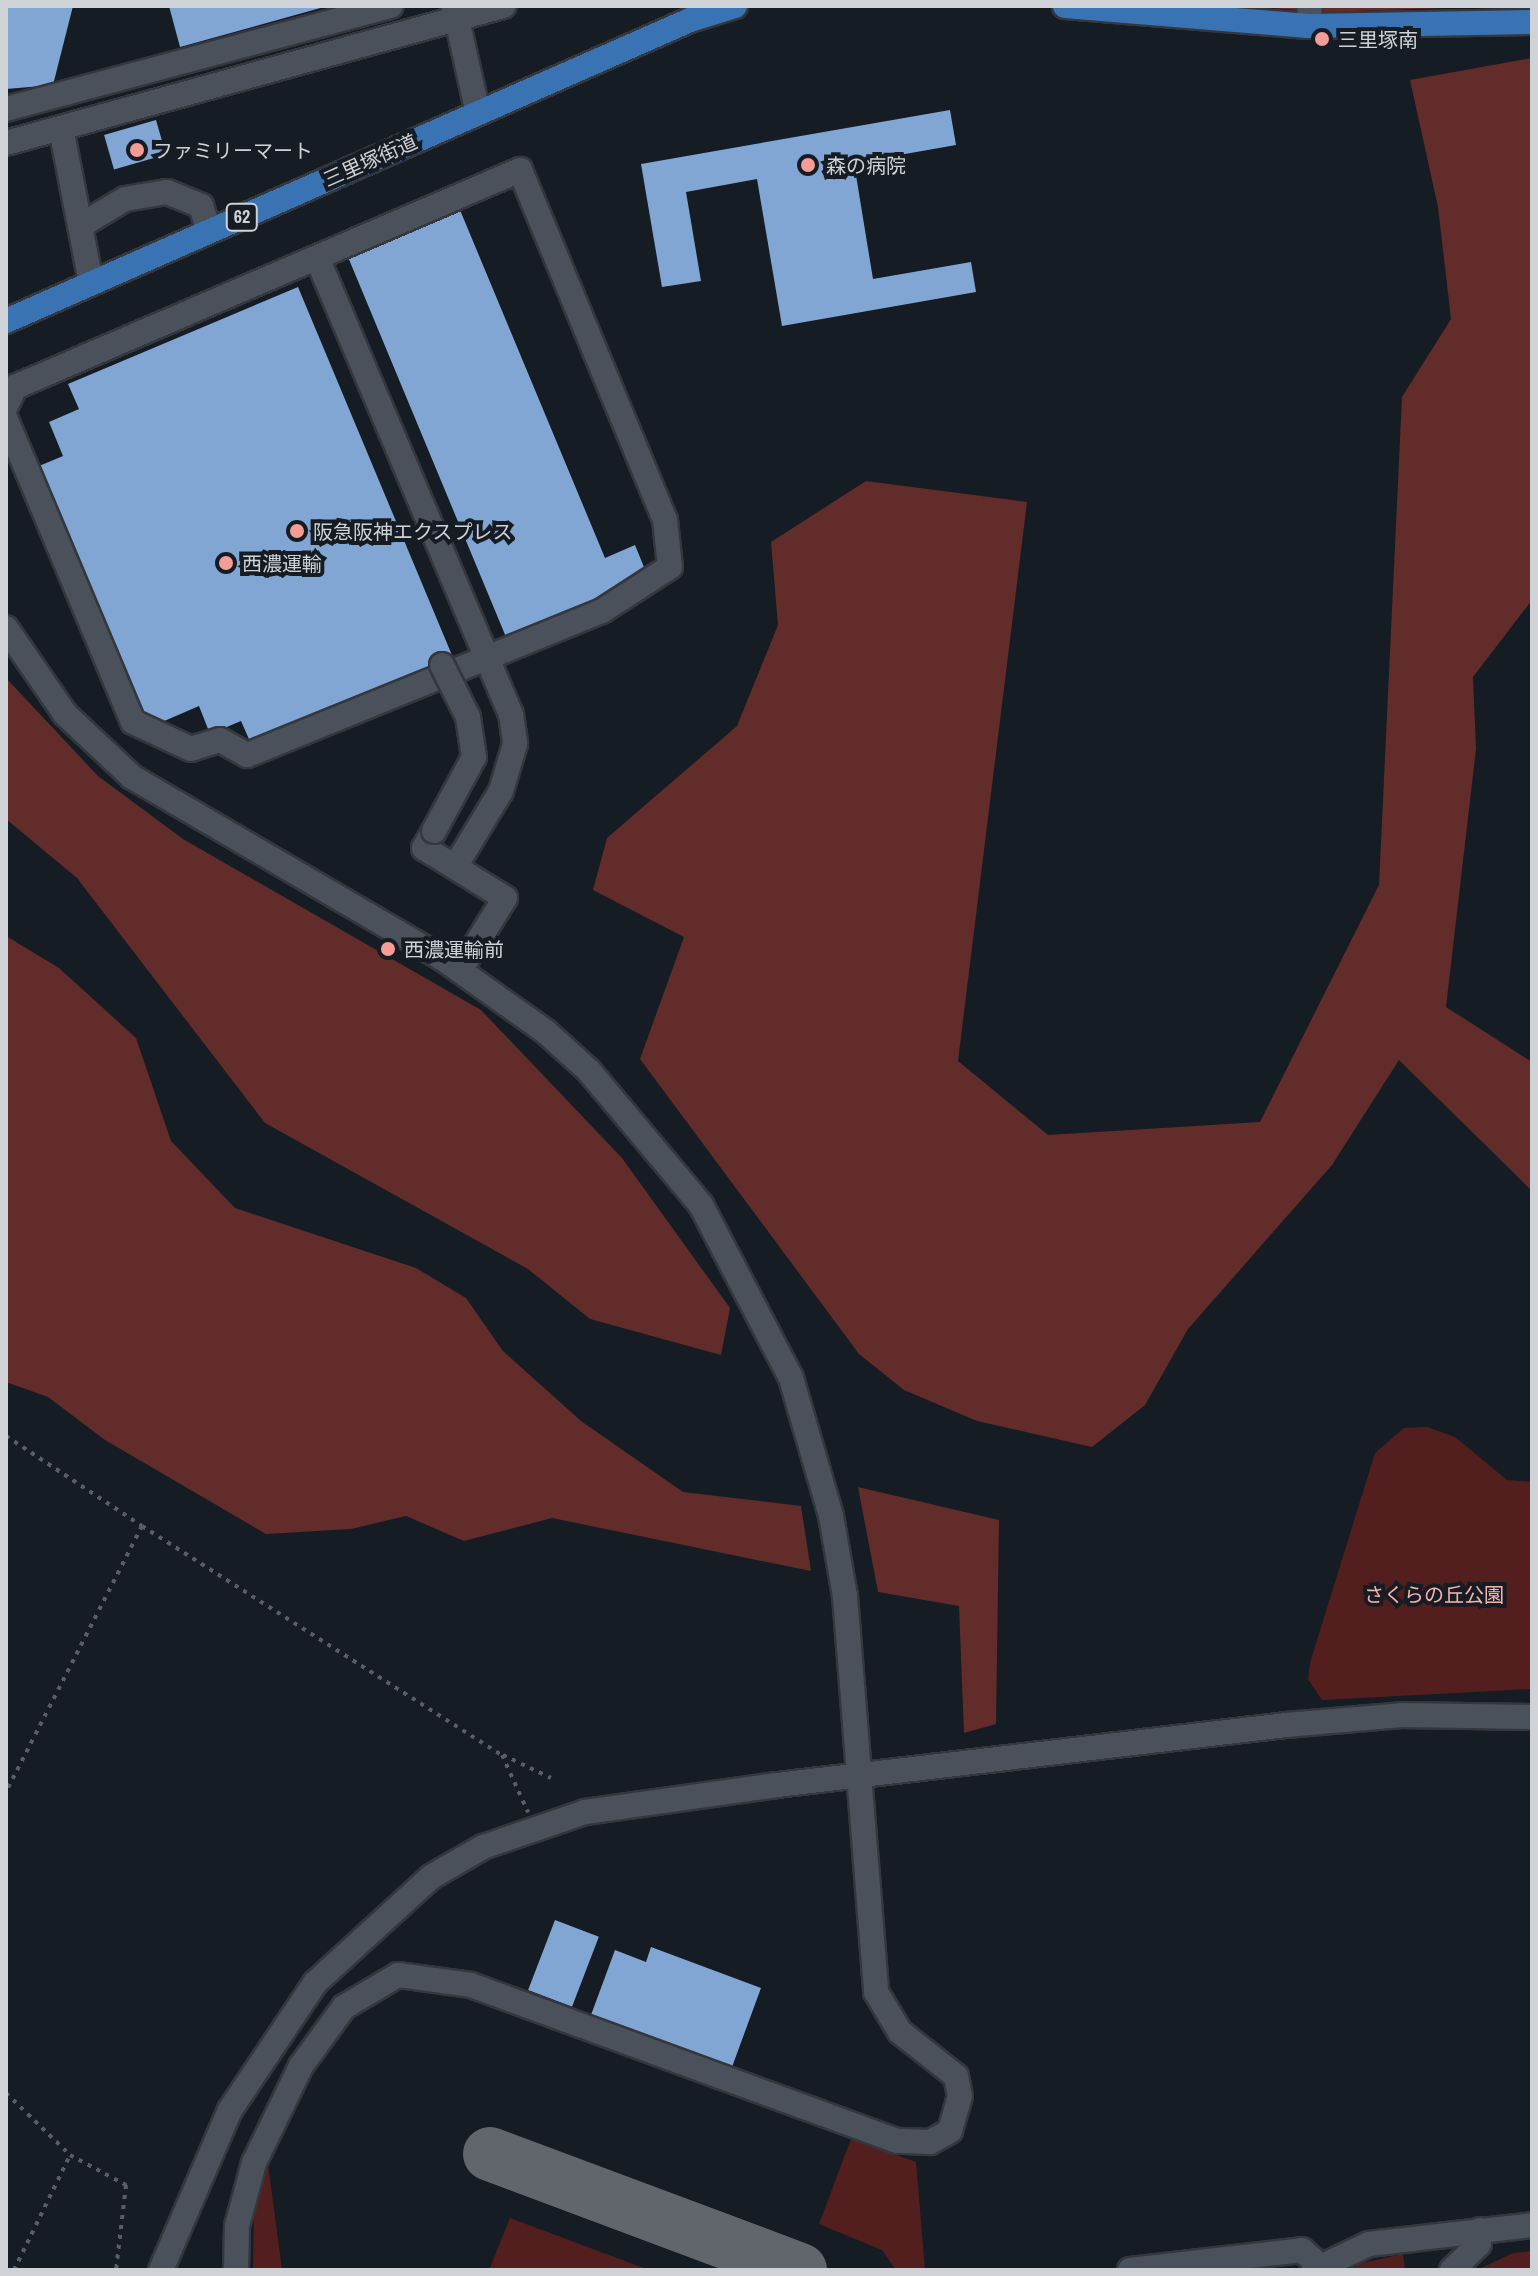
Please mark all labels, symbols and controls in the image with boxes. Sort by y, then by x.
place label: 三里塚南 [1338,27,1418,51]
marker: 三里塚南 [1313,30,1331,48]
street label: 三里塚街道 [319,129,421,191]
place label: ファミリーマート [153,138,313,162]
marker: ファミリーマート [128,141,146,159]
place label: 森の病院 [826,153,906,177]
marker: 森の病院 [797,154,819,176]
road number: 62 [224,203,260,231]
place label: 阪急阪神エクスプレス [313,519,513,543]
marker: 阪急阪神エクスプレス [288,522,306,540]
place label: 西濃運輸 [242,551,322,575]
marker: 西濃運輸 [217,554,235,572]
place label: 西濃運輸前 [404,937,504,961]
marker: 西濃運輸前 [379,940,397,958]
park label: さくらの丘公園 [1364,1582,1504,1606]

